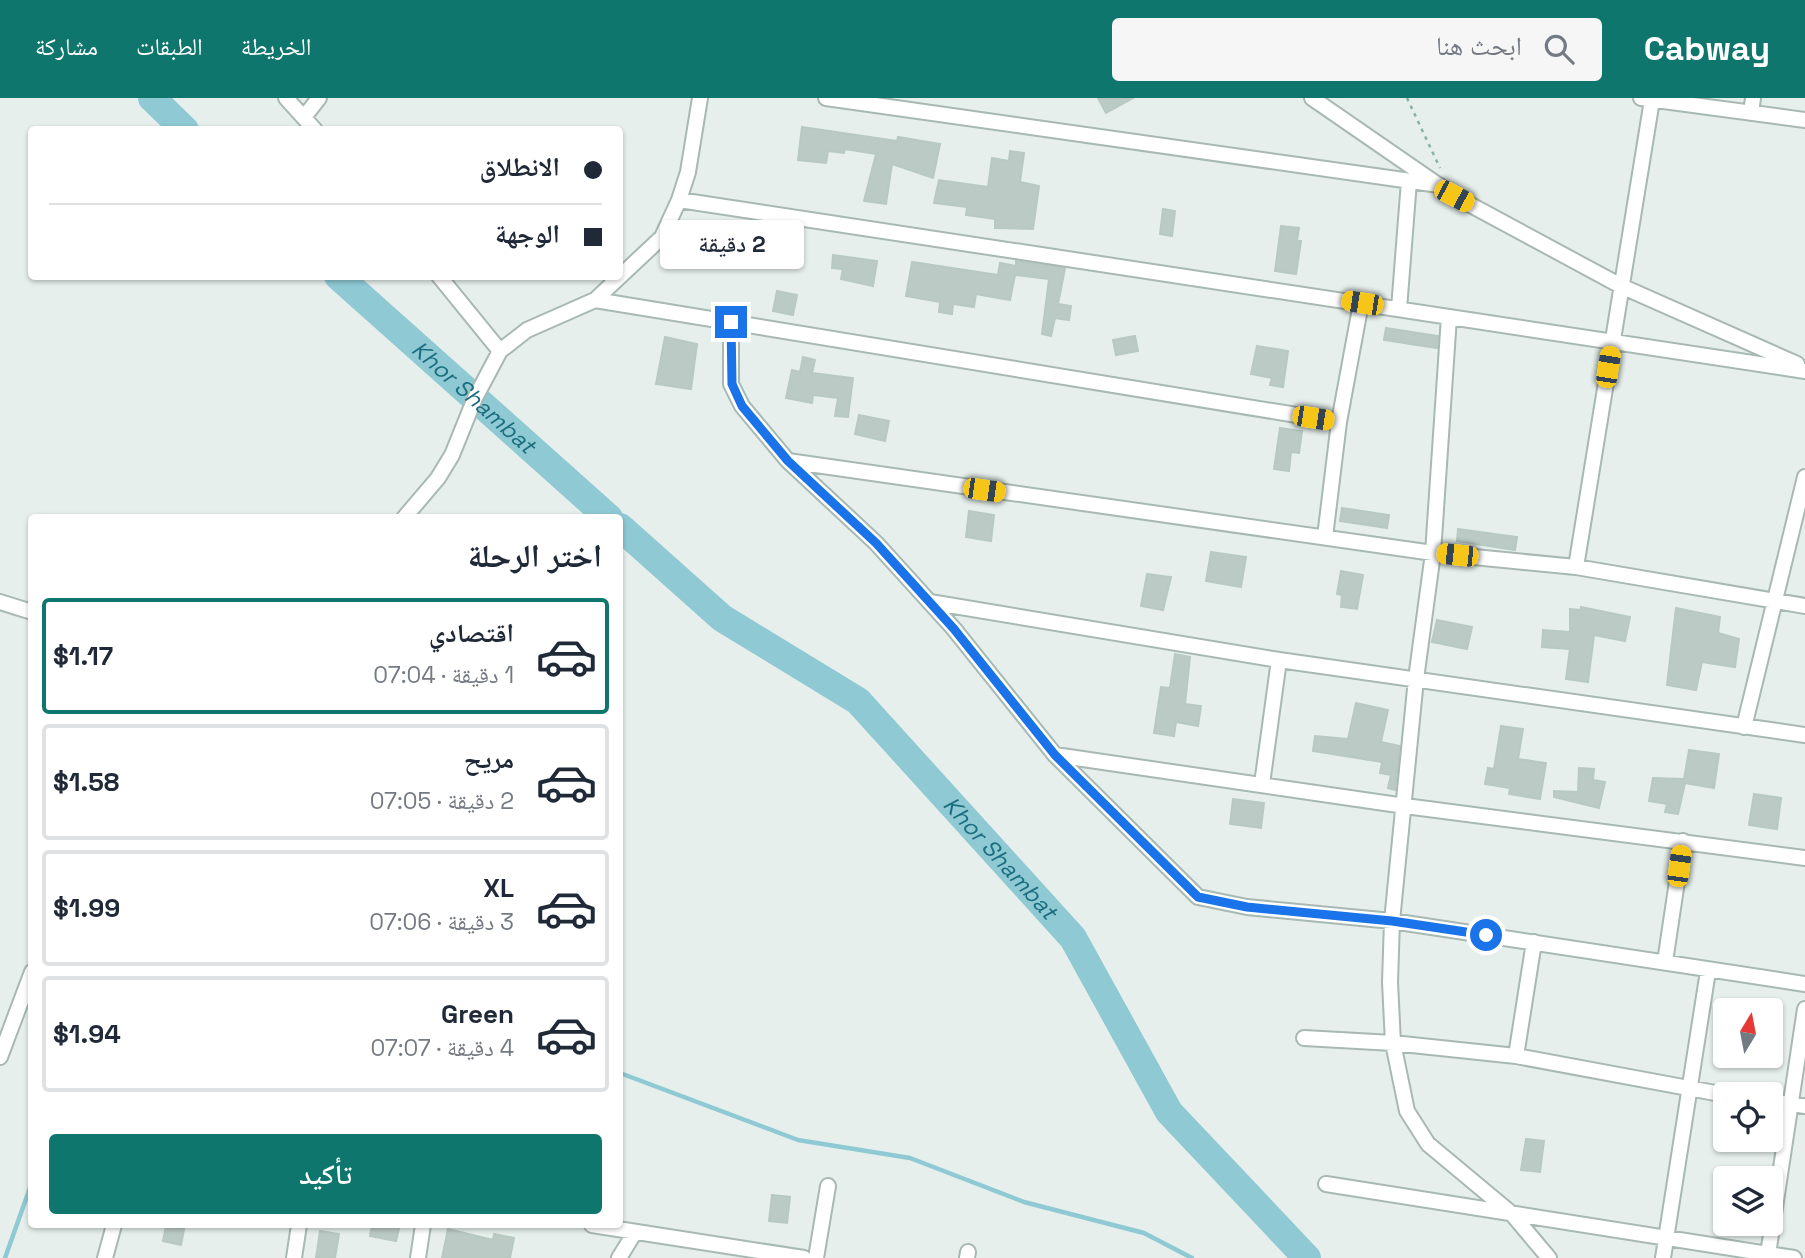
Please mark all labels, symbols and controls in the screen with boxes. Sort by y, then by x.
search box [1112,18,1602,81]
text: Cabway [1644,28,1770,70]
text: ابحث هنا [1436,29,1522,63]
icon: search [1540,30,1578,68]
text: مشاركة [35,31,98,62]
text: الطبقات [136,31,203,62]
text: الخريطة [241,31,311,62]
text: الانطلاق [480,150,560,184]
car [1431,177,1478,215]
text: الوجهة [495,217,560,251]
callout: 2 دقيقة [659,220,803,270]
text: 2 دقيقة [698,229,766,259]
car [1340,289,1385,317]
route end [715,306,747,338]
water label: Khor Shambat [406,334,544,462]
car [1595,345,1622,389]
car [1291,404,1336,432]
car [962,477,1007,503]
text: اختر الرحلة [468,536,602,576]
car [1436,542,1479,568]
text: اقتصادي [429,616,514,650]
icon: car [535,625,598,688]
text: $1.17 [53,639,113,673]
text: 1 دقيقة · 07:04 [373,660,514,690]
text: مريح [464,742,514,776]
icon: car [535,751,598,814]
text: $1.58 [53,765,119,799]
text: 2 دقيقة · 07:05 [370,786,514,816]
water label: Khor Shambat [937,790,1066,928]
car [1666,844,1693,888]
text: XL [483,871,514,905]
icon: car [535,877,598,940]
text: $1.99 [53,891,120,925]
text: 3 دقيقة · 07:06 [369,907,514,937]
route start [1470,919,1502,951]
text: Green [441,997,514,1031]
north arrow [1713,998,1783,1068]
map controls [1713,998,1783,1236]
icon: car [535,1003,598,1066]
text: $1.94 [53,1017,121,1051]
text: 4 دقيقة · 07:07 [370,1033,514,1063]
button: locate [1713,1082,1783,1152]
button: تأكيد [49,1134,602,1214]
button: layers [1713,1166,1783,1236]

